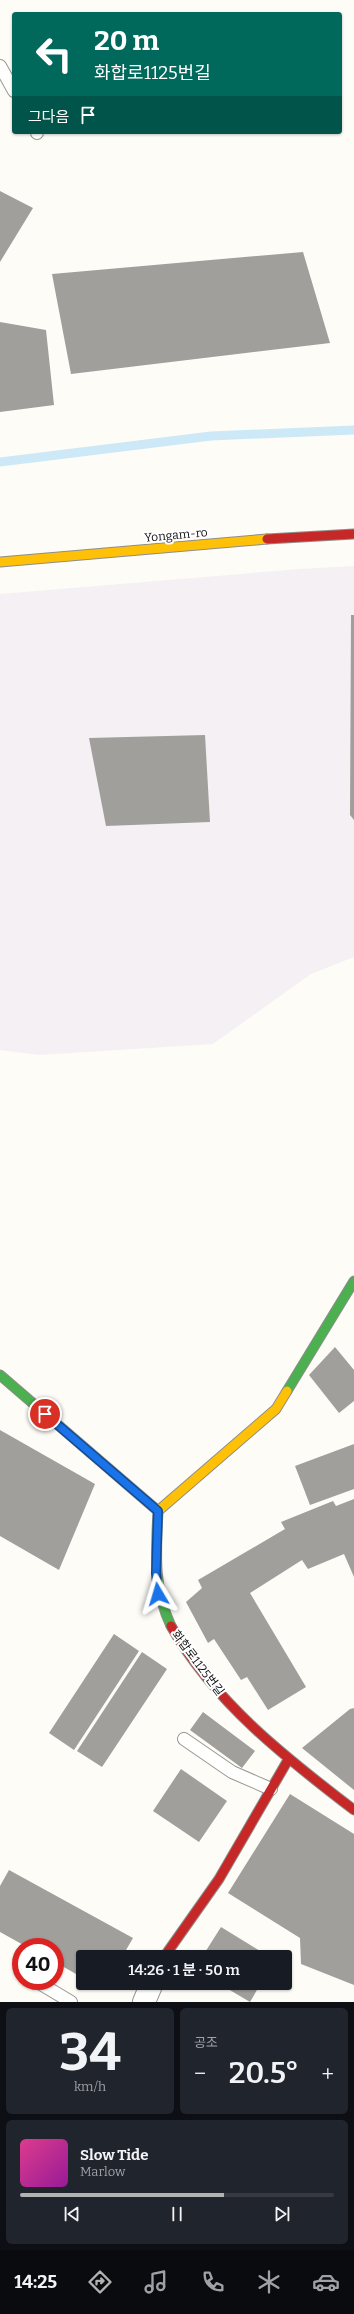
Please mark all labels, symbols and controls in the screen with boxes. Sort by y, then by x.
text: 20 m [94,24,159,57]
icon: left [28,28,80,80]
text: 화합로1125번길 [94,62,211,84]
icon: arrive [77,104,99,126]
text: 그다음 [28,108,69,126]
street label: Yongam-ro [144,525,208,545]
pin [28,1397,62,1431]
icon: arrive [34,1403,56,1425]
position arrow [137,1573,179,1615]
street label: 화합로1125번길 [169,1628,227,1698]
speed limit sign: 40 [12,1938,64,1990]
text: 14:26 · 1 분 · 50 m [128,1961,240,1979]
text: 34 [59,2021,121,2084]
text: 공조 [194,2035,218,2050]
text: 20.5° [229,2055,299,2091]
text: − [194,2060,206,2087]
text: + [321,2060,334,2087]
text: km/h [74,2079,106,2094]
text: Slow Tide [80,2146,148,2164]
text: Marlow [80,2164,125,2179]
icon: previous [61,2203,83,2225]
icon: pause [166,2203,188,2225]
icon: next [271,2203,293,2225]
icon: directions [86,2268,114,2296]
icon: music [142,2268,170,2296]
icon: phone [199,2268,227,2296]
icon: climate [255,2268,283,2296]
icon: car [312,2268,340,2296]
text: 14:25 [14,2271,57,2293]

